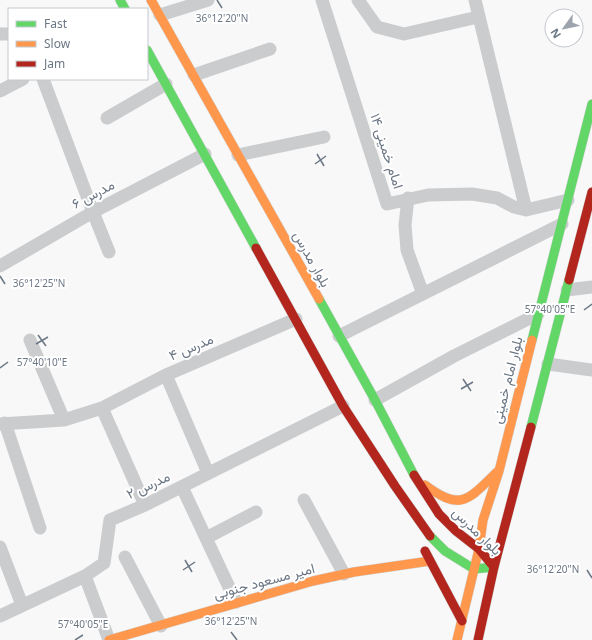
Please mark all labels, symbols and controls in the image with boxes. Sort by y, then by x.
legend [8,8,148,80]
north arrow [544,8,584,48]
text: 36°12'20"N [196,11,248,25]
text: Fast [44,15,68,32]
text: N [546,26,564,42]
text: Slow [44,35,71,52]
text: Jam [43,55,65,72]
street label: امام خمینی ۱۴ [366,111,409,191]
street label: مدرس ۶ [68,174,117,213]
street label: بلوار مدرس [289,227,336,290]
text: 36°12'25"N [13,276,65,290]
text: 57°40'05"E [525,302,575,316]
street label: مدرس ۴ [166,329,216,364]
street label: بلوار امام خمینی [487,334,527,425]
text: 57°40'10"E [17,355,67,369]
street label: مدرس ۲ [123,466,173,503]
street label: بلوار مدرس [449,502,506,559]
street label: امیر مسعود جنوبی [211,558,317,603]
text: 36°12'20"N [527,562,579,576]
text: 36°12'25"N [205,614,257,628]
text: 57°40'05"E [58,617,108,631]

